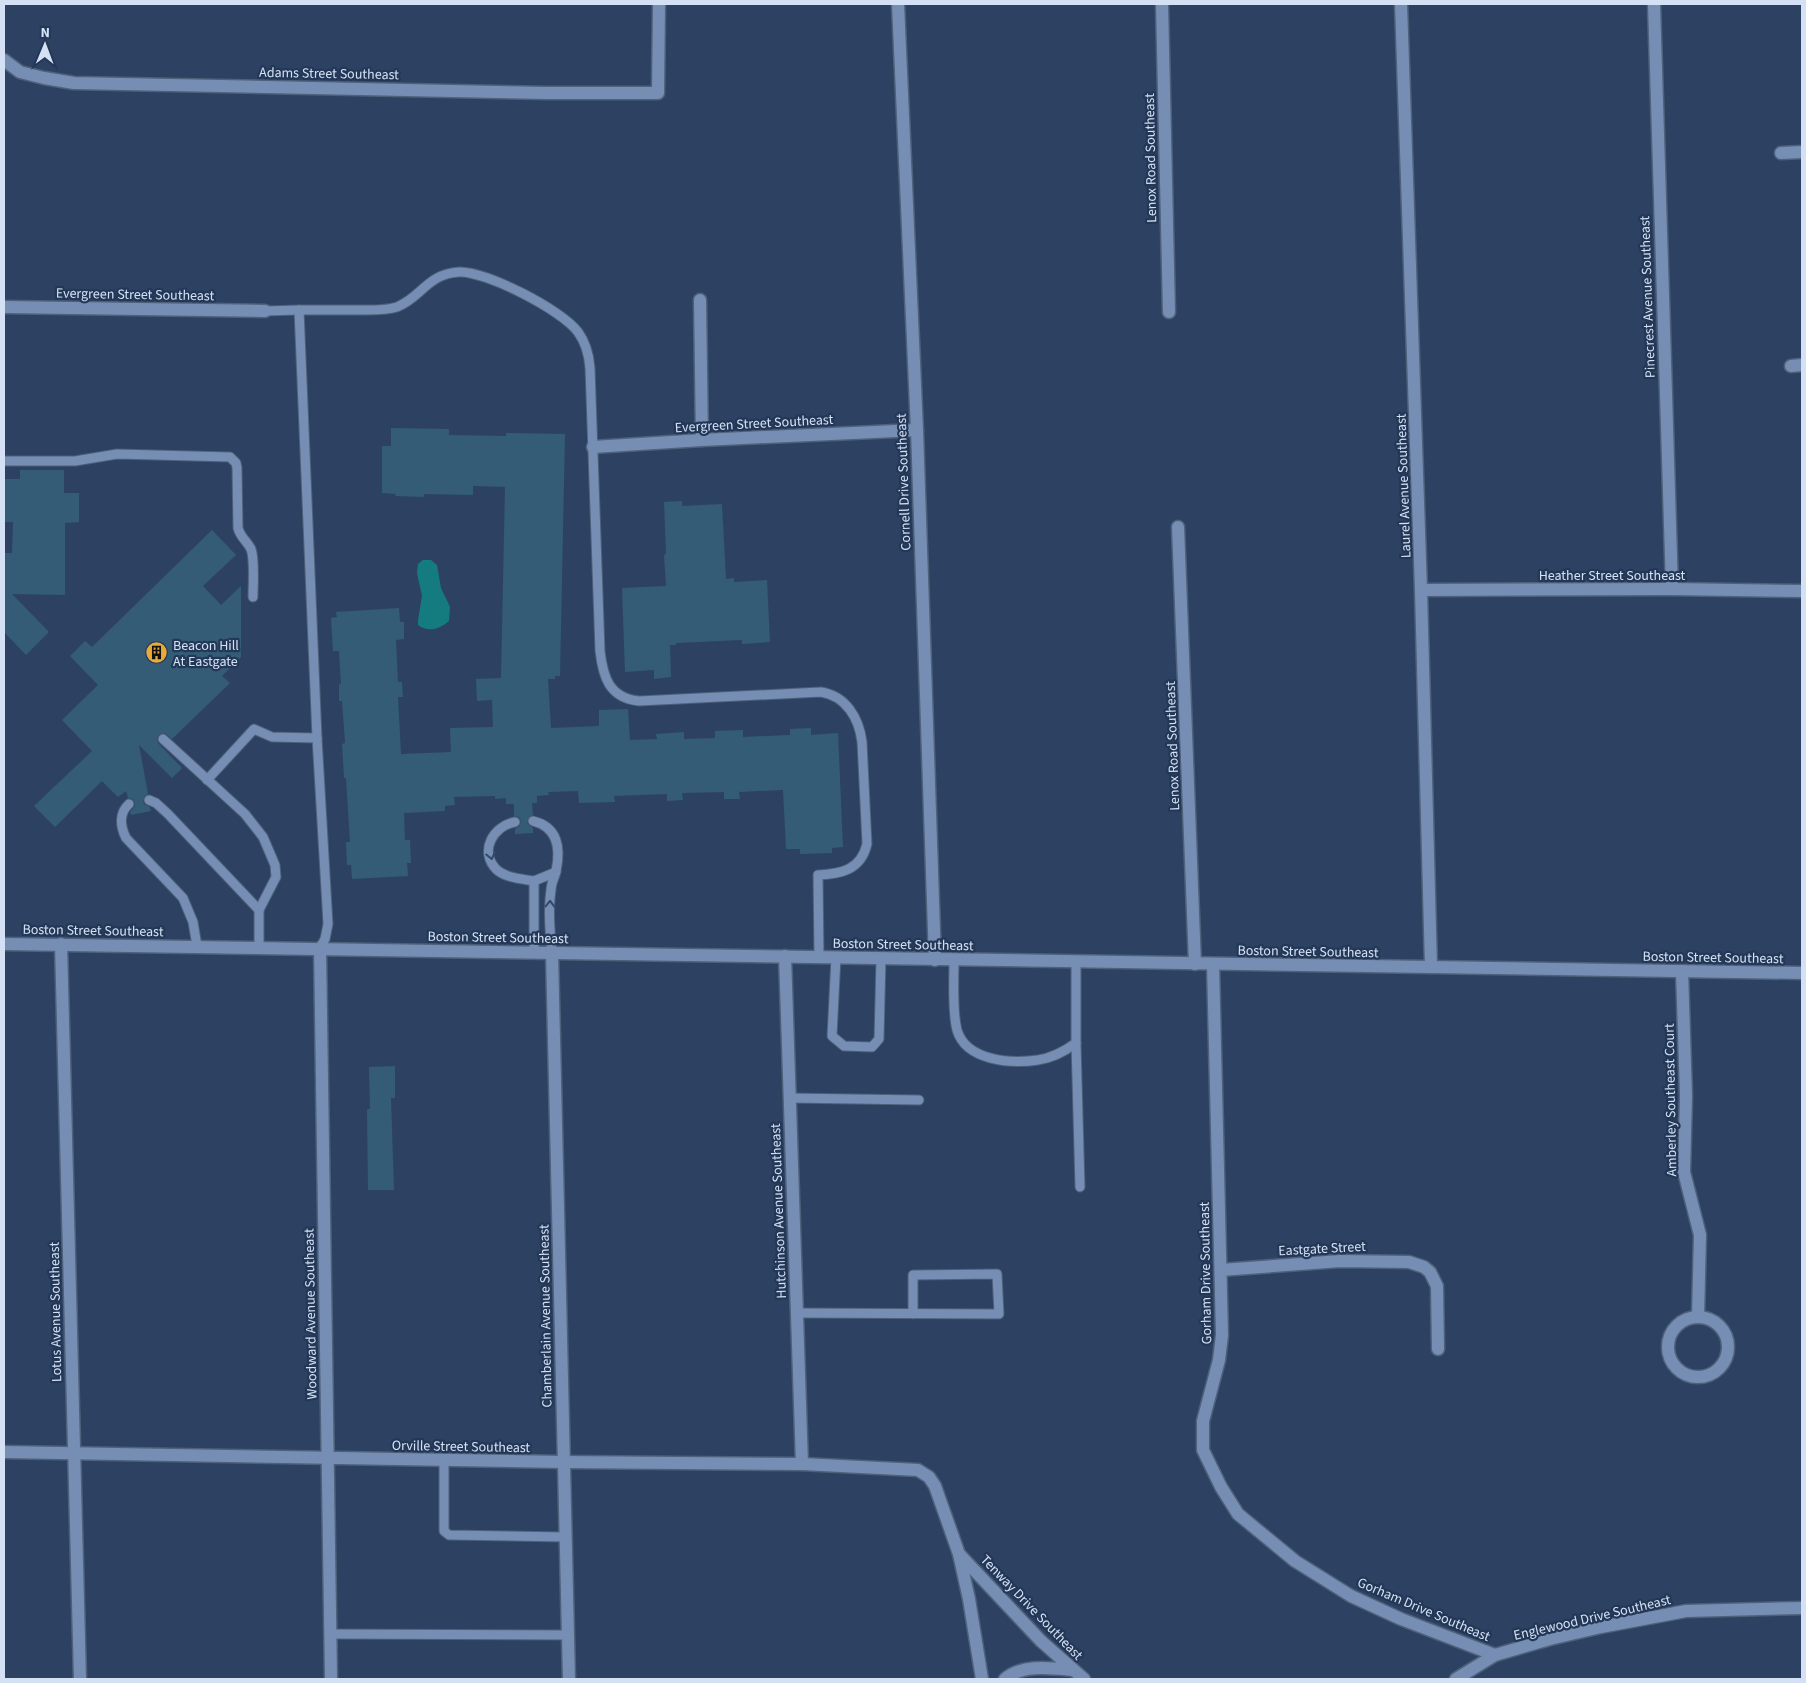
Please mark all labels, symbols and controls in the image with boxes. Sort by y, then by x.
north arrow [20,20,70,70]
text: N [40,23,50,43]
street label: Adams Street Southeast [259,63,399,85]
street label: Lenox Road Southeast [1140,93,1162,223]
street label: Pinecrest Avenue Southeast [1635,215,1661,378]
street label: Evergreen Street Southeast [56,284,215,306]
street label: Evergreen Street Southeast [674,410,834,438]
street label: Cornell Drive Southeast [892,413,916,551]
street label: Laurel Avenue Southeast [1391,413,1417,559]
street label: Heather Street Southeast [1539,566,1686,586]
place label: Beacon Hill At Eastgate [173,636,239,672]
building icon: Beacon Hill At Eastgate [145,641,169,665]
street label: Lenox Road Southeast [1161,681,1185,811]
one-way arrow [485,852,496,861]
one-way arrow [545,900,555,908]
street label: Boston Street Southeast [22,920,164,942]
street label: Boston Street Southeast [427,927,569,949]
street label: Boston Street Southeast [832,934,974,956]
street label: Boston Street Southeast [1237,941,1379,963]
street label: Boston Street Southeast [1642,947,1784,969]
street label: Amberley Southeast Court [1660,1023,1682,1177]
street label: Hutchinson Avenue Southeast [766,1123,792,1299]
street label: Gorham Drive Southeast [1195,1201,1217,1344]
street label: Chamberlain Avenue Southeast [534,1224,558,1408]
street label: Woodward Avenue Southeast [300,1228,322,1400]
street label: Eastgate Street [1278,1237,1367,1261]
street label: Lotus Avenue Southeast [45,1242,67,1382]
street label: Orville Street Southeast [392,1436,531,1458]
street label: Tenway Drive Southeast [976,1550,1087,1665]
street label: Gorham Drive Southeast [1354,1573,1493,1647]
street label: Englewood Drive Southeast [1512,1590,1673,1646]

